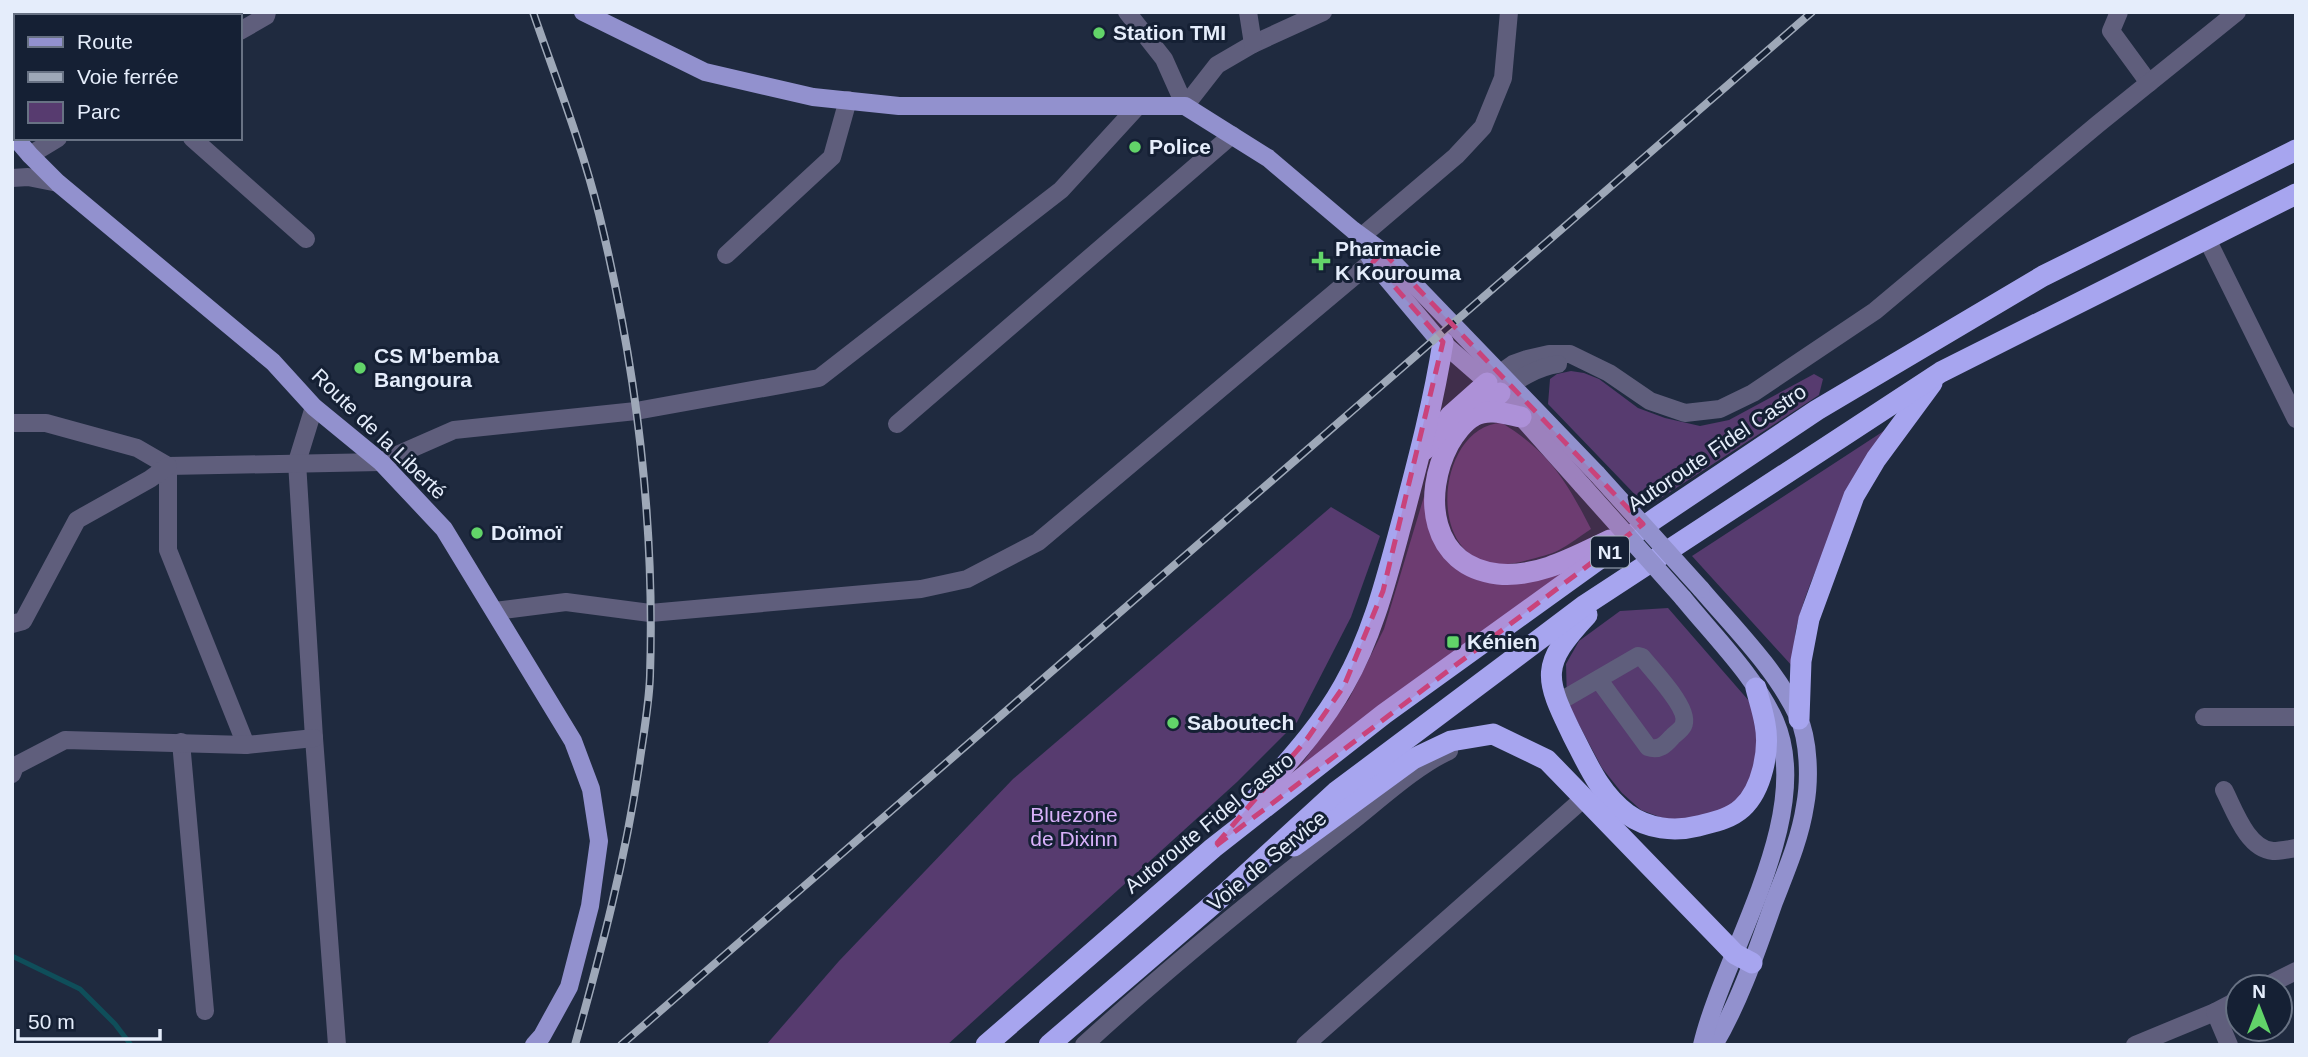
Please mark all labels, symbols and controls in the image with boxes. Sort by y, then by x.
legend [14,14,242,140]
place label: Station TMI [1113,21,1226,44]
marker: Station TMI [1091,25,1107,41]
text: Route [77,30,133,53]
text: Voie ferrée [77,65,179,88]
text: Parc [77,100,120,123]
place label: Police [1149,135,1211,158]
marker: Police [1127,139,1143,155]
place label: Pharmacie K Kourouma [1335,237,1461,284]
marker: Pharmacie K Kourouma [1313,253,1329,269]
place label: CS M'bemba Bangoura [374,344,500,391]
marker: CS M'bemba Bangoura [352,360,368,376]
street label: Route de la Liberté [308,364,451,504]
street label: Autoroute Fidel Castro [1623,379,1810,516]
place label: Doïmoï [491,521,563,544]
marker: Doïmoï [469,525,485,541]
road number: N1 [1591,537,1629,568]
place label: Kénien [1467,630,1537,653]
marker: Kénien [1445,634,1461,650]
place label: Saboutech [1187,711,1294,734]
marker: Saboutech [1165,715,1181,731]
street label: Autoroute Fidel Castro [1120,748,1298,898]
park label: Bluezone de Dixinn [1030,803,1118,850]
street label: Voie de Service [1203,806,1331,915]
north arrow [2224,973,2294,1043]
text: N [2252,981,2266,1002]
scale bar [18,998,159,1042]
text: 50 m [28,1010,75,1033]

